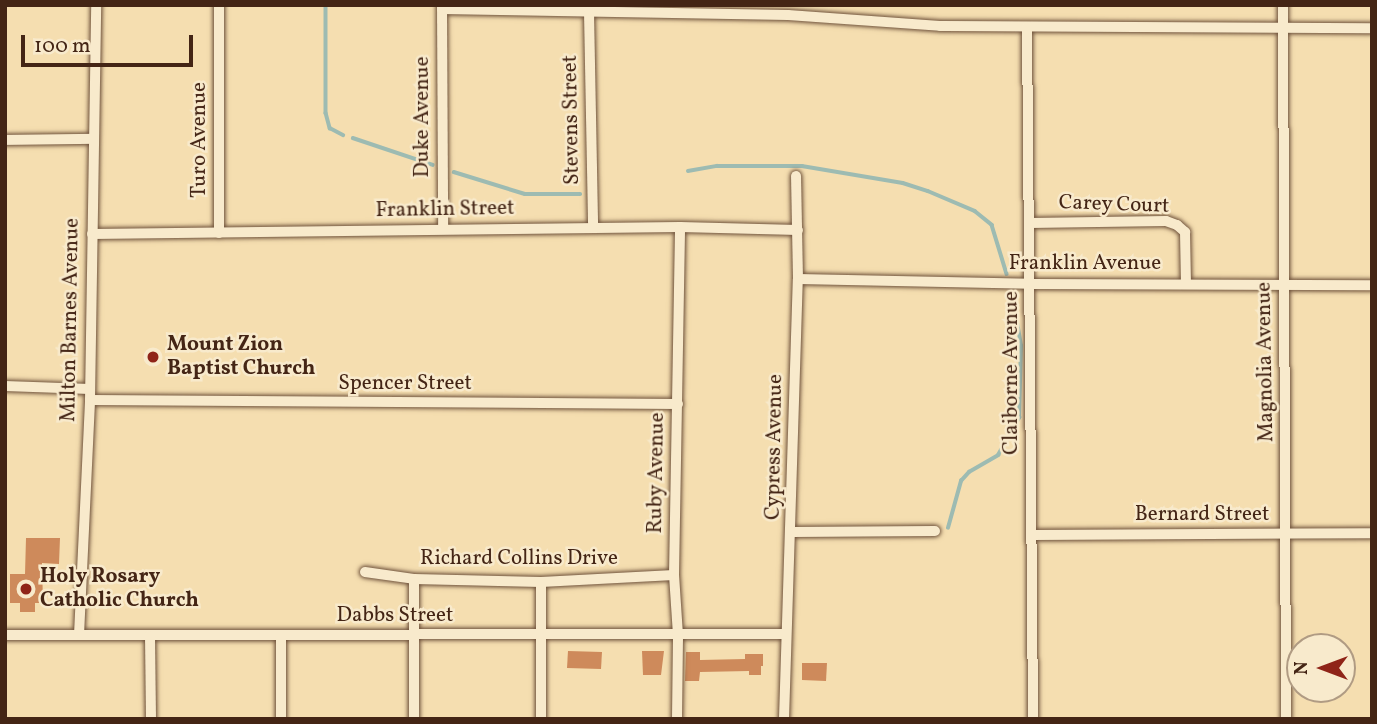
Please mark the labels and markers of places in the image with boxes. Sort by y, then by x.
place label: Mount Zion Baptist Church [167,332,316,382]
marker: Mount Zion Baptist Church [145,349,161,365]
place label: Holy Rosary Catholic Church [40,564,199,614]
marker: Holy Rosary Catholic Church [18,581,34,597]

